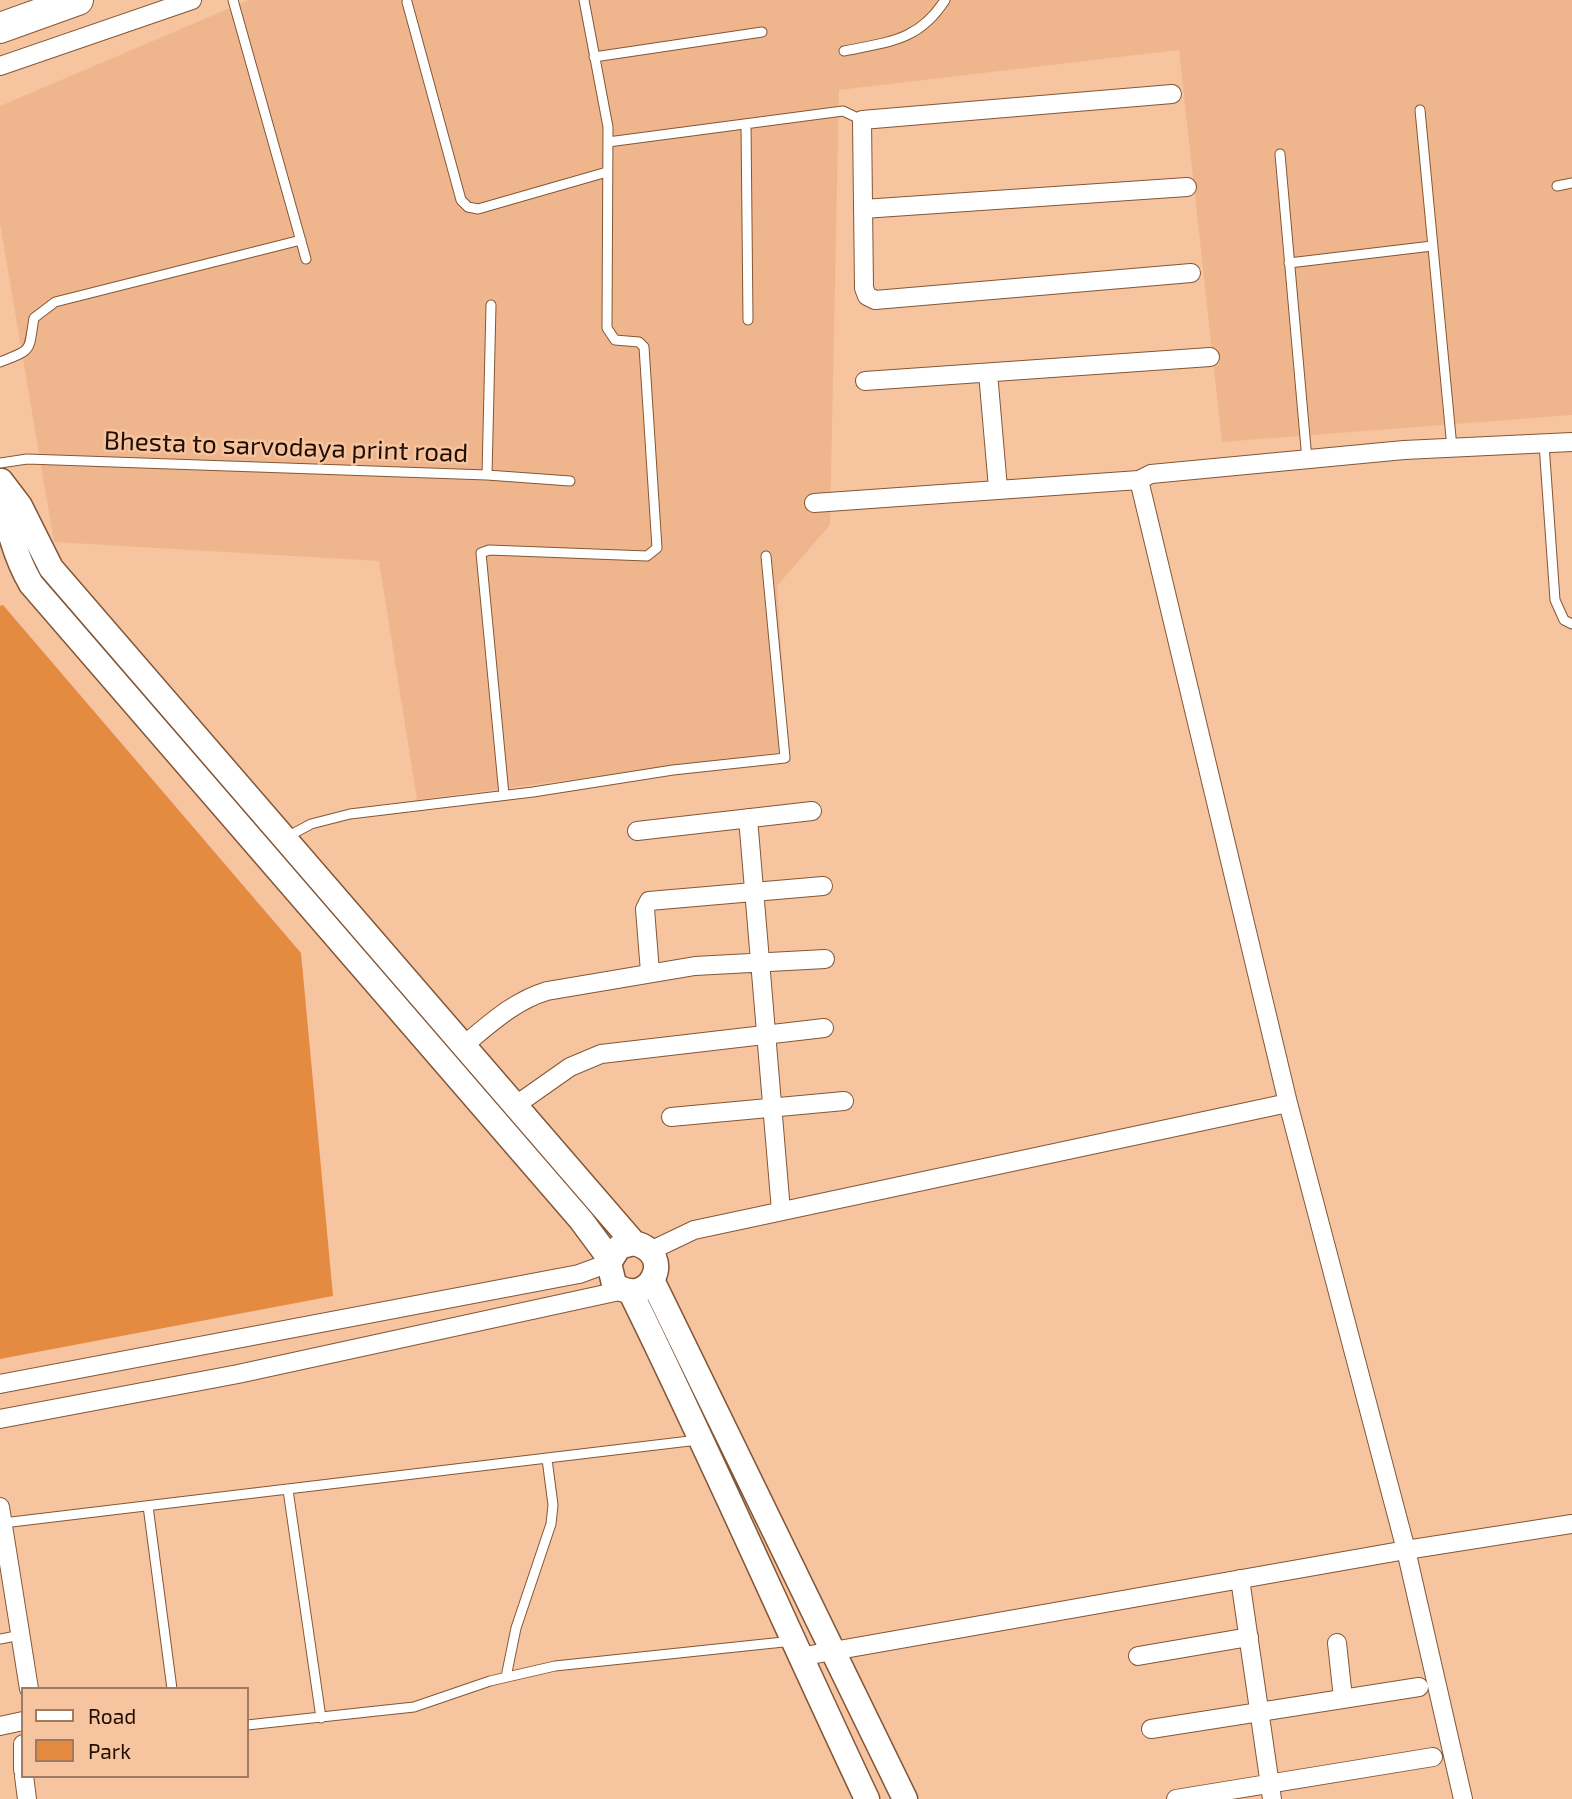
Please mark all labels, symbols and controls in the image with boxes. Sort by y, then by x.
street label: Bhesta to sarvodaya print road [103,425,469,469]
legend [21,1687,248,1778]
text: Road [88,1703,136,1728]
text: Park [88,1738,131,1763]

